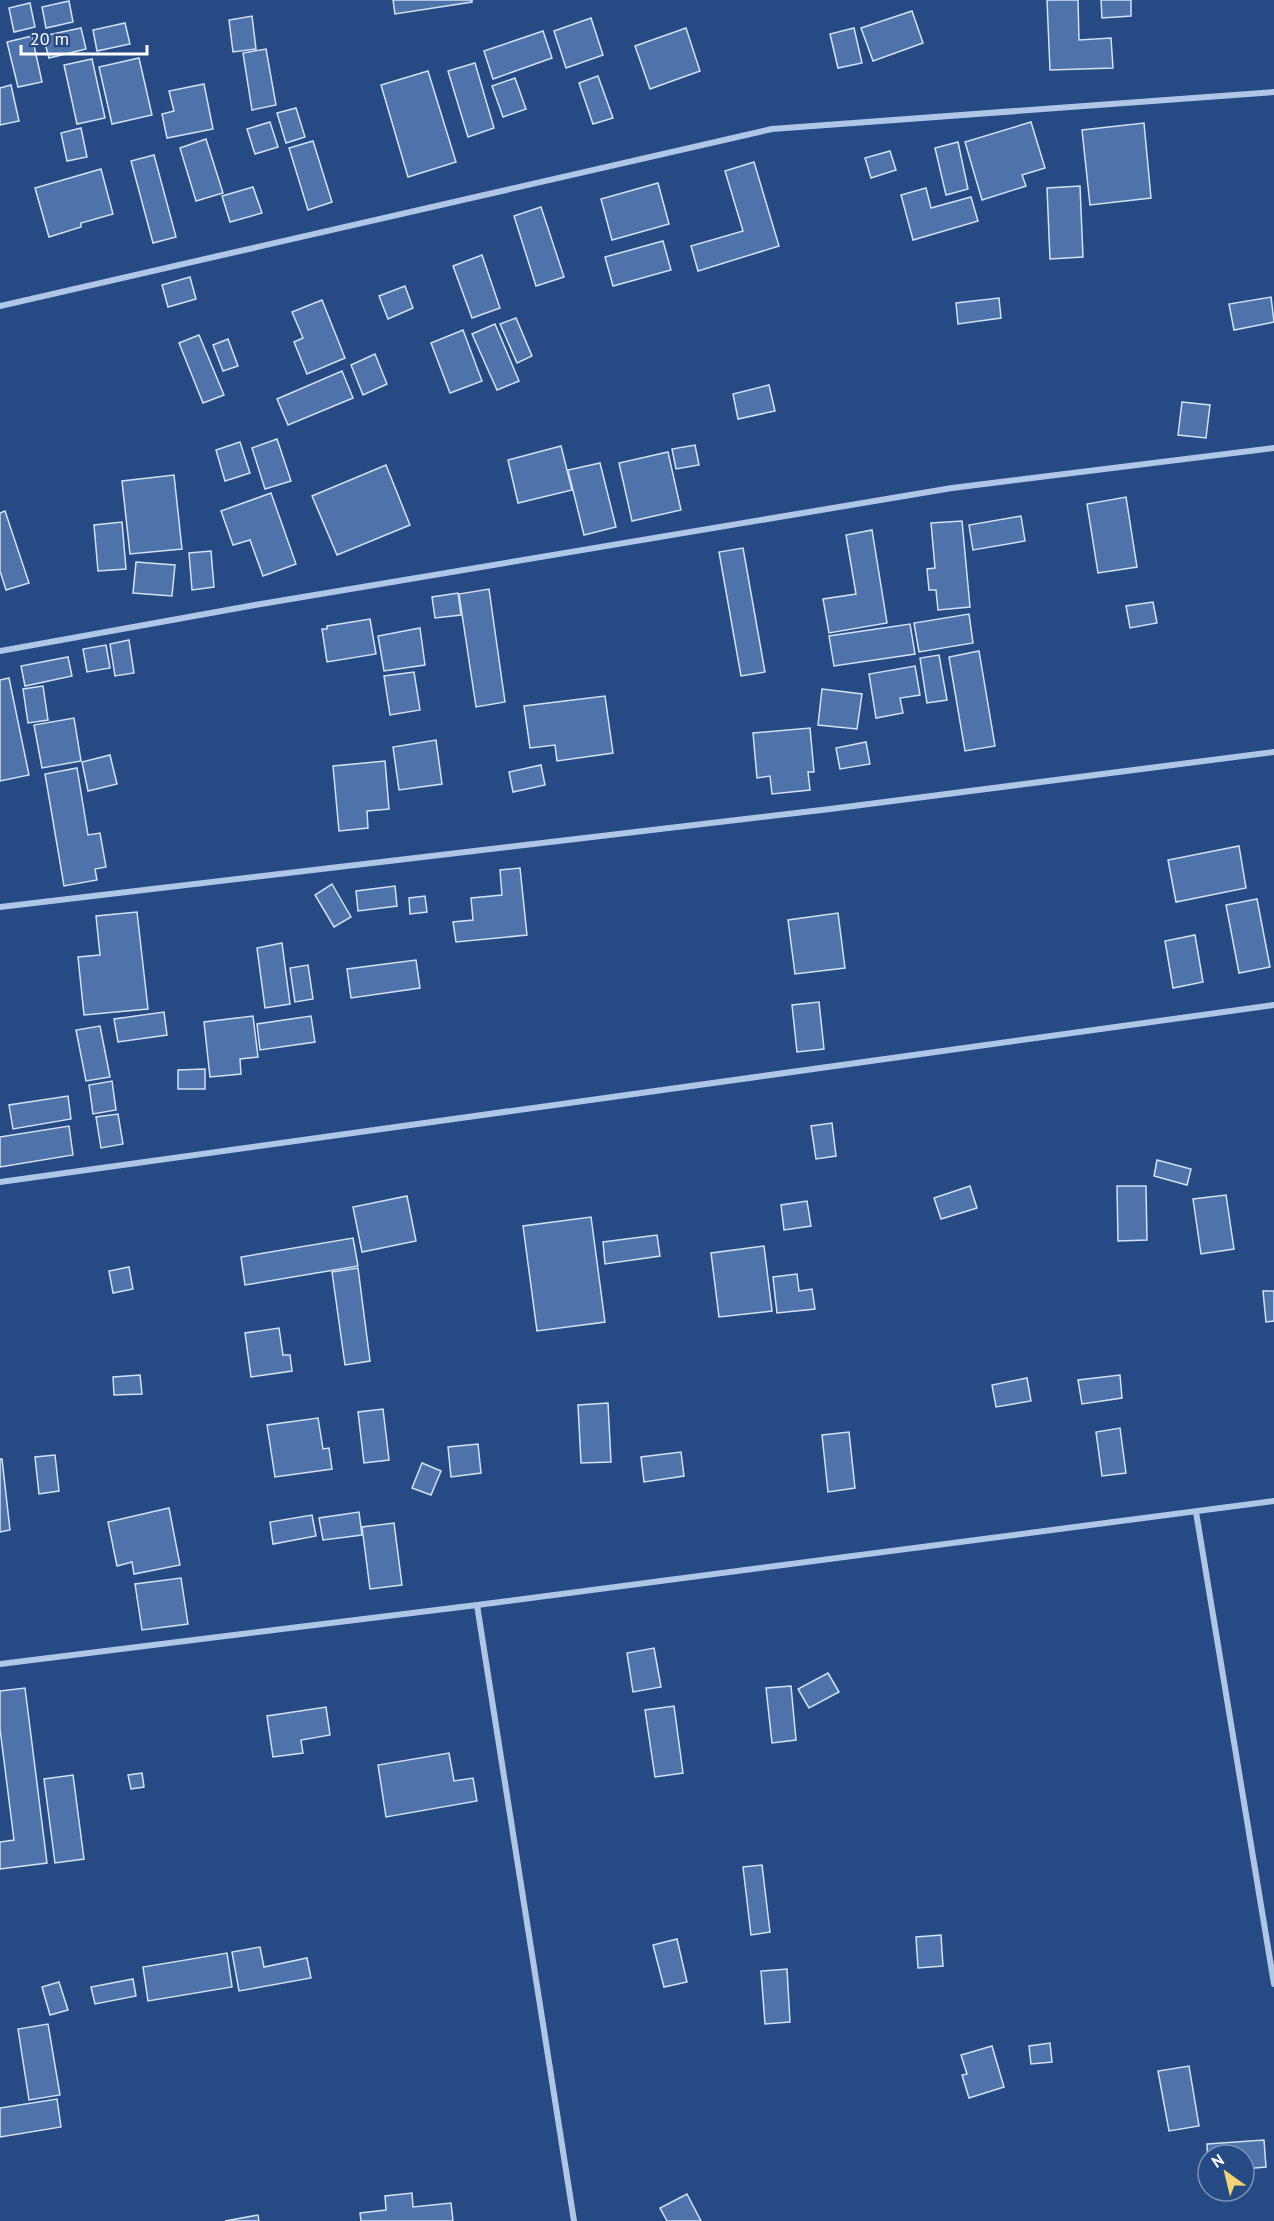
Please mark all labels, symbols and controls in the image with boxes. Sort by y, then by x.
scale bar [21,18,147,56]
text: 20 m [30,27,69,50]
north arrow [1196,2143,1256,2203]
text: N [1208,2149,1228,2172]

